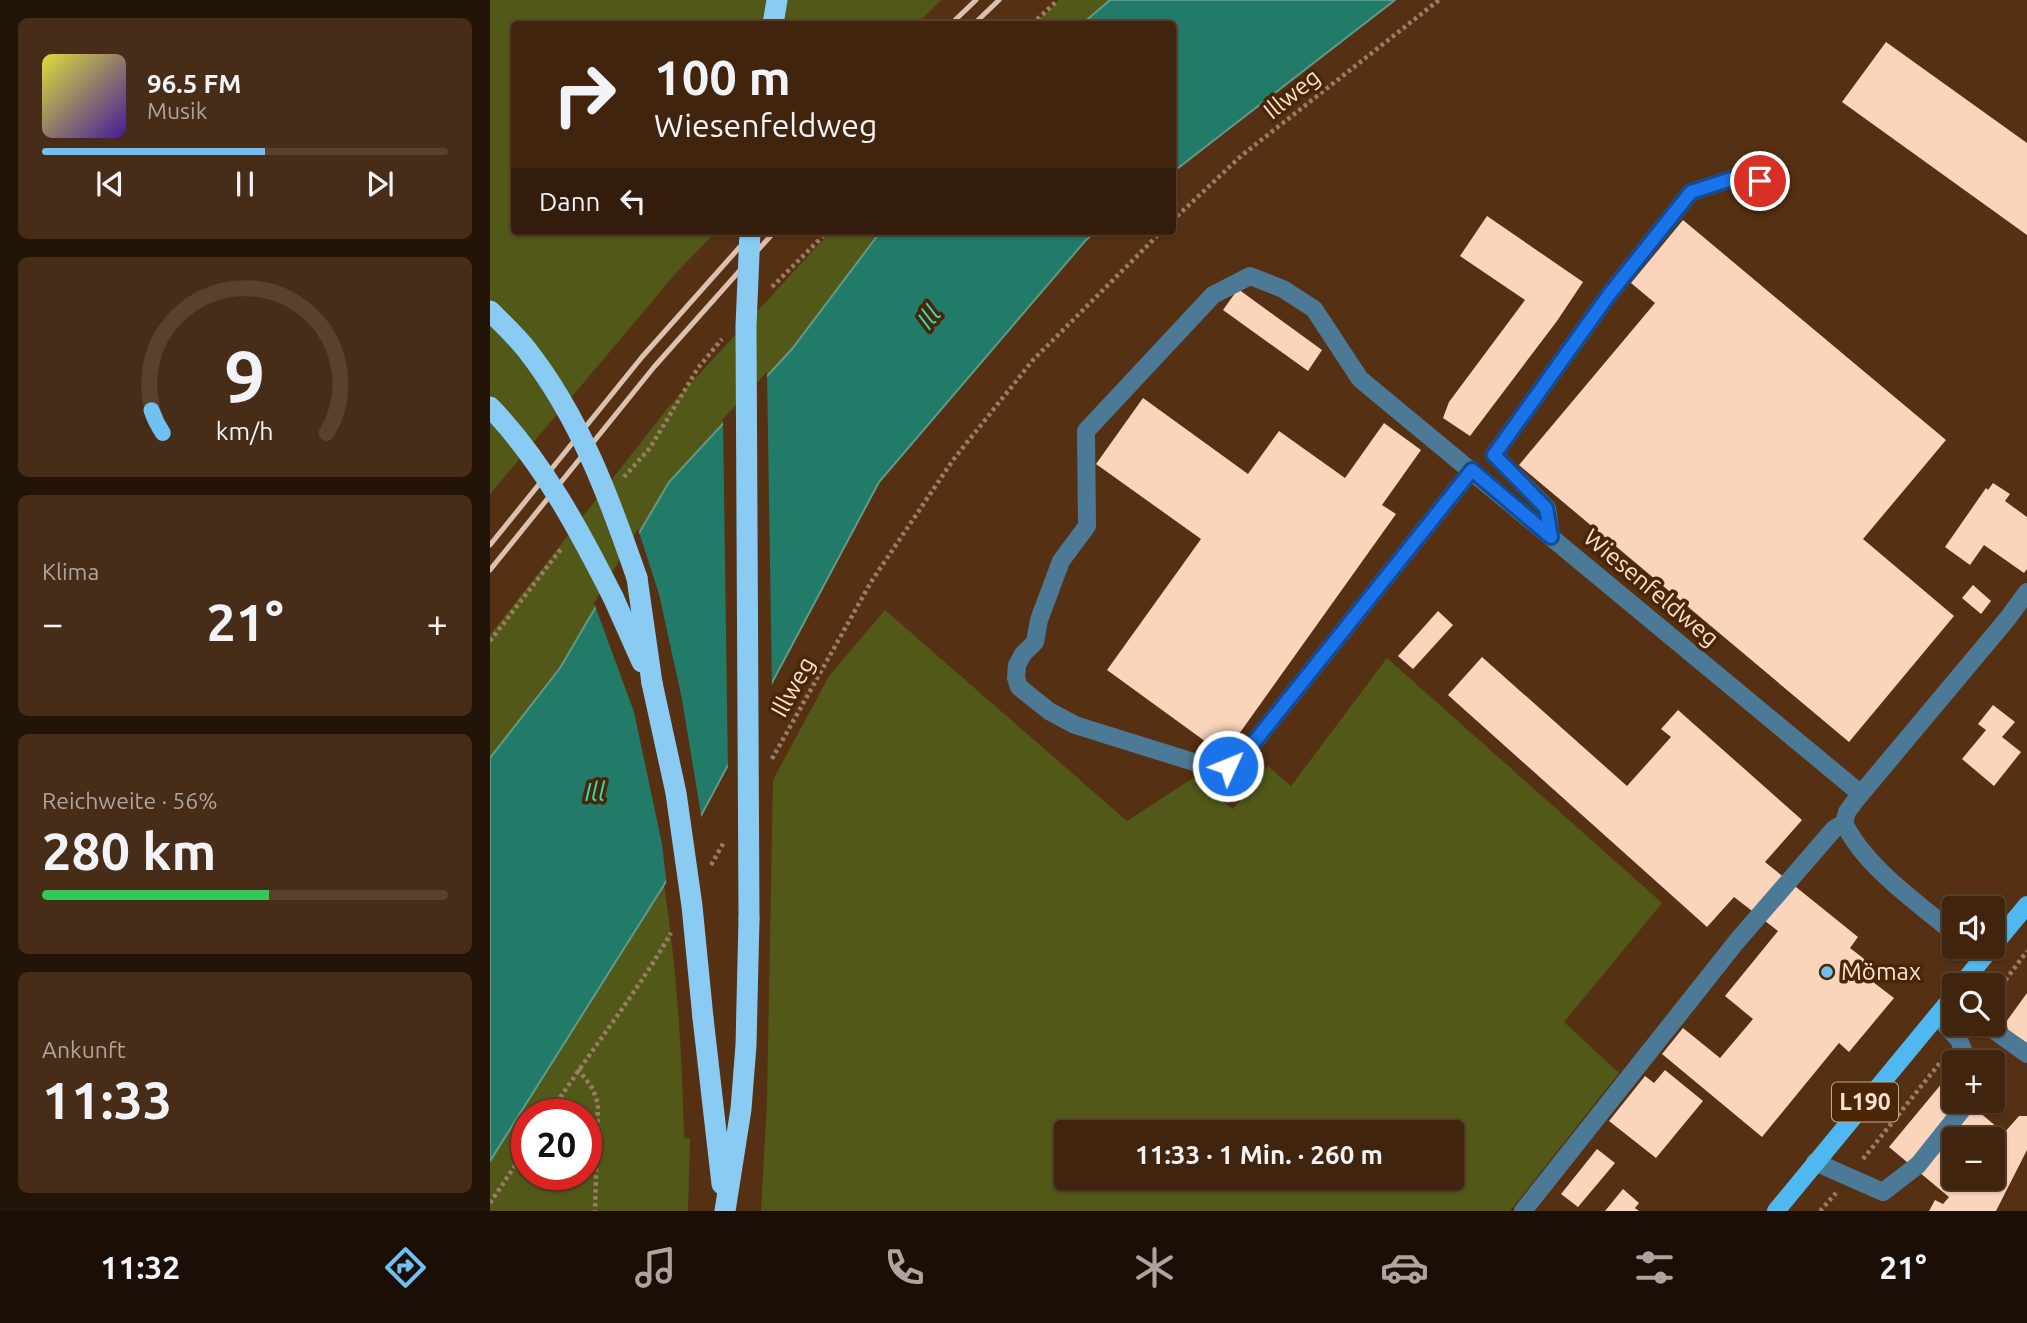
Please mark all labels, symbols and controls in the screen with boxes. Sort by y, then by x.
icon: right [539,49,630,140]
text: 100 m [654,49,791,104]
street label: Illweg [1258,63,1325,124]
text: 96.5 FM [147,69,241,98]
text: Musik [147,98,207,123]
text: Wiesenfeldweg [654,107,877,143]
pin [1730,151,1790,211]
icon: arrive [1741,162,1779,200]
icon: previous [91,165,129,203]
icon: pause [226,165,264,203]
icon: next [361,165,399,203]
icon: left [614,182,652,220]
text: Dann [539,187,600,216]
water label: Ill [911,299,947,334]
text: 9 [224,335,266,417]
text: km/h [216,417,274,445]
street label: Wiesenfeldweg [1578,523,1724,652]
text: Klima [42,559,99,584]
text: 21° [206,593,284,651]
text: − [42,602,63,644]
text: + [427,602,448,644]
street label: Illweg [765,652,820,721]
position arrow [1191,729,1265,803]
water label: Ill [584,777,606,806]
text: Reichweite · 56% [42,788,218,813]
text: 280 km [42,822,216,880]
map controls [1942,896,2005,1190]
button: sound [1942,896,2005,959]
place label: Mömax [1841,958,1921,985]
marker: Mömax [1819,964,1835,980]
button: search [1942,973,2005,1036]
text: Ankunft [42,1037,126,1062]
button: + [1942,1050,2005,1113]
text: 11:33 [42,1071,172,1129]
road number: L190 [1832,1082,1898,1121]
speed limit sign: 20 [511,1099,602,1190]
button: − [1942,1127,2005,1190]
text: 11:33 · 1 Min. · 260 m [1135,1140,1383,1169]
icon: directions [381,1243,430,1292]
icon: music [631,1243,680,1292]
icon: phone [880,1243,929,1292]
icon: climate [1130,1243,1179,1292]
icon: car [1380,1243,1429,1292]
icon: filters [1630,1243,1679,1292]
text: 11:32 [100,1249,180,1285]
text: 21° [1879,1249,1927,1285]

